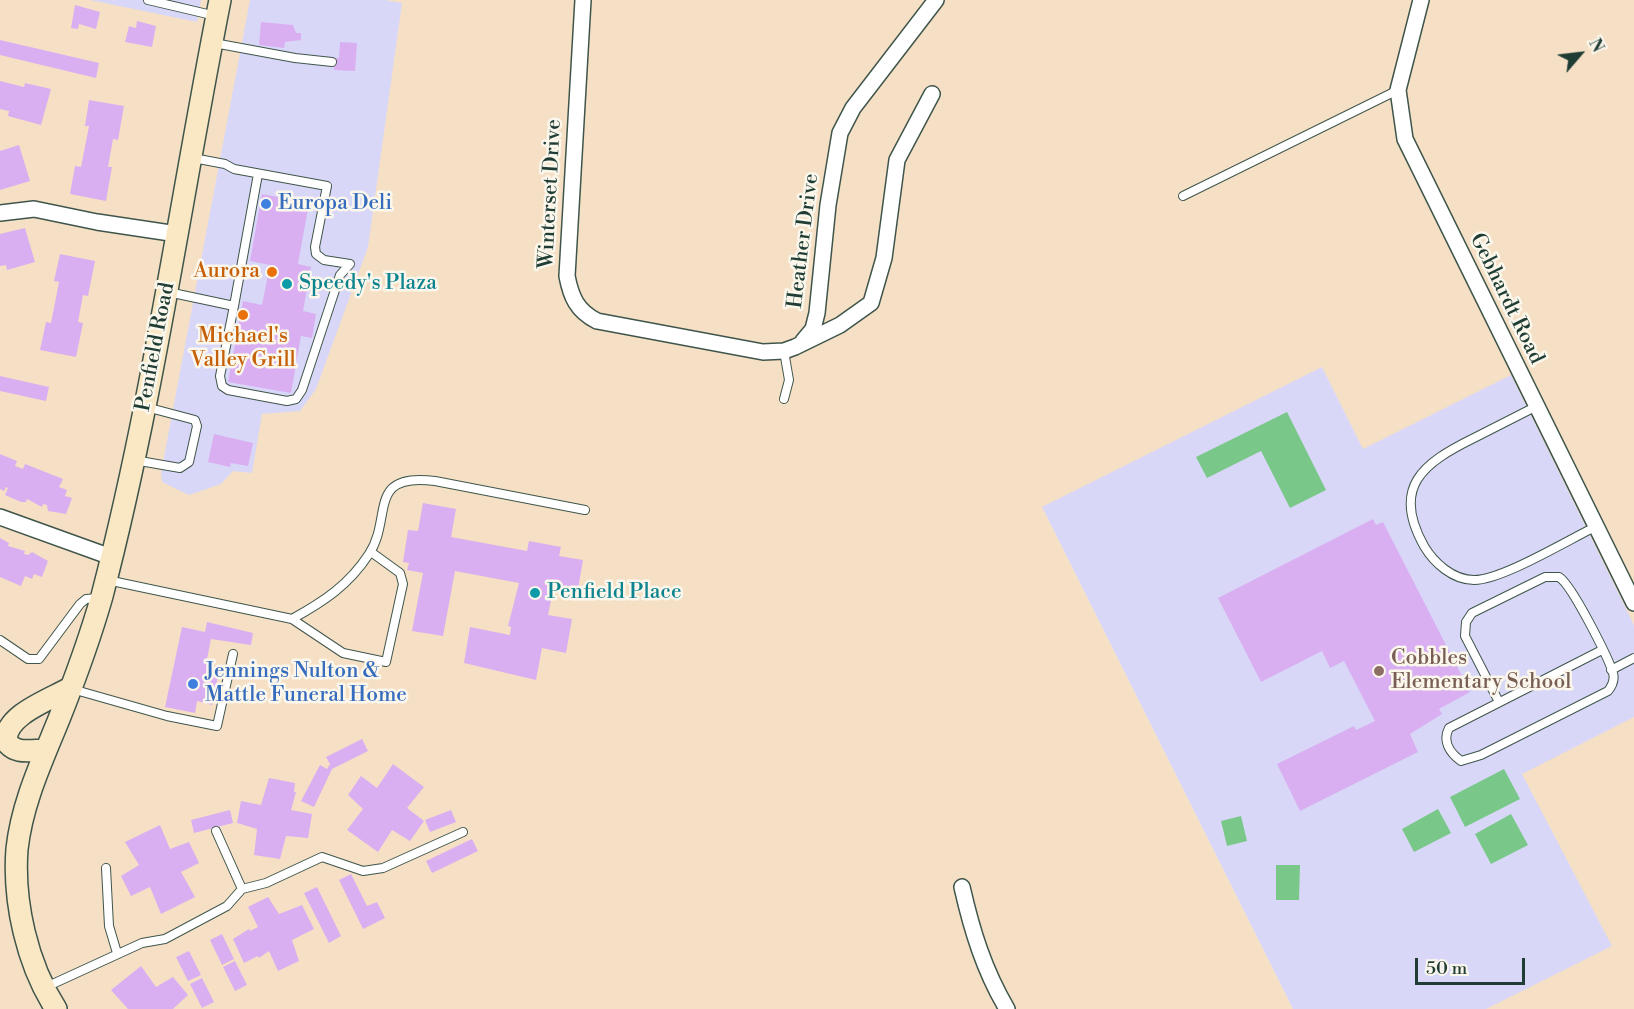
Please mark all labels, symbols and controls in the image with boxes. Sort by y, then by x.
north arrow [1550,24,1610,84]
text: N [1584,35,1608,56]
street label: Winterset Drive [534,119,568,269]
street label: Heather Drive [783,172,825,310]
place label: Europa Deli [278,191,392,217]
marker: Europa Deli [259,197,273,211]
street label: Gebhardt Road [1463,229,1549,369]
place label: Aurora [194,259,260,285]
marker: Aurora [265,265,279,279]
place label: Speedy's Plaza [299,271,437,297]
marker: Speedy's Plaza [280,277,294,291]
street label: Penfield Road [131,280,181,414]
marker: Michael's Valley Grill [236,308,250,322]
place label: Michael's Valley Grill [190,324,296,374]
place label: Penfield Place [547,580,682,606]
marker: Penfield Place [528,586,542,600]
place label: Cobbles Elementary School [1391,646,1571,696]
place label: Jennings Nulton & Mattle Funeral Home [205,659,407,709]
marker: Cobbles Elementary School [1372,664,1386,678]
marker: Jennings Nulton & Mattle Funeral Home [186,677,200,691]
scale bar [1418,946,1528,984]
text: 50 m [1426,957,1467,980]

